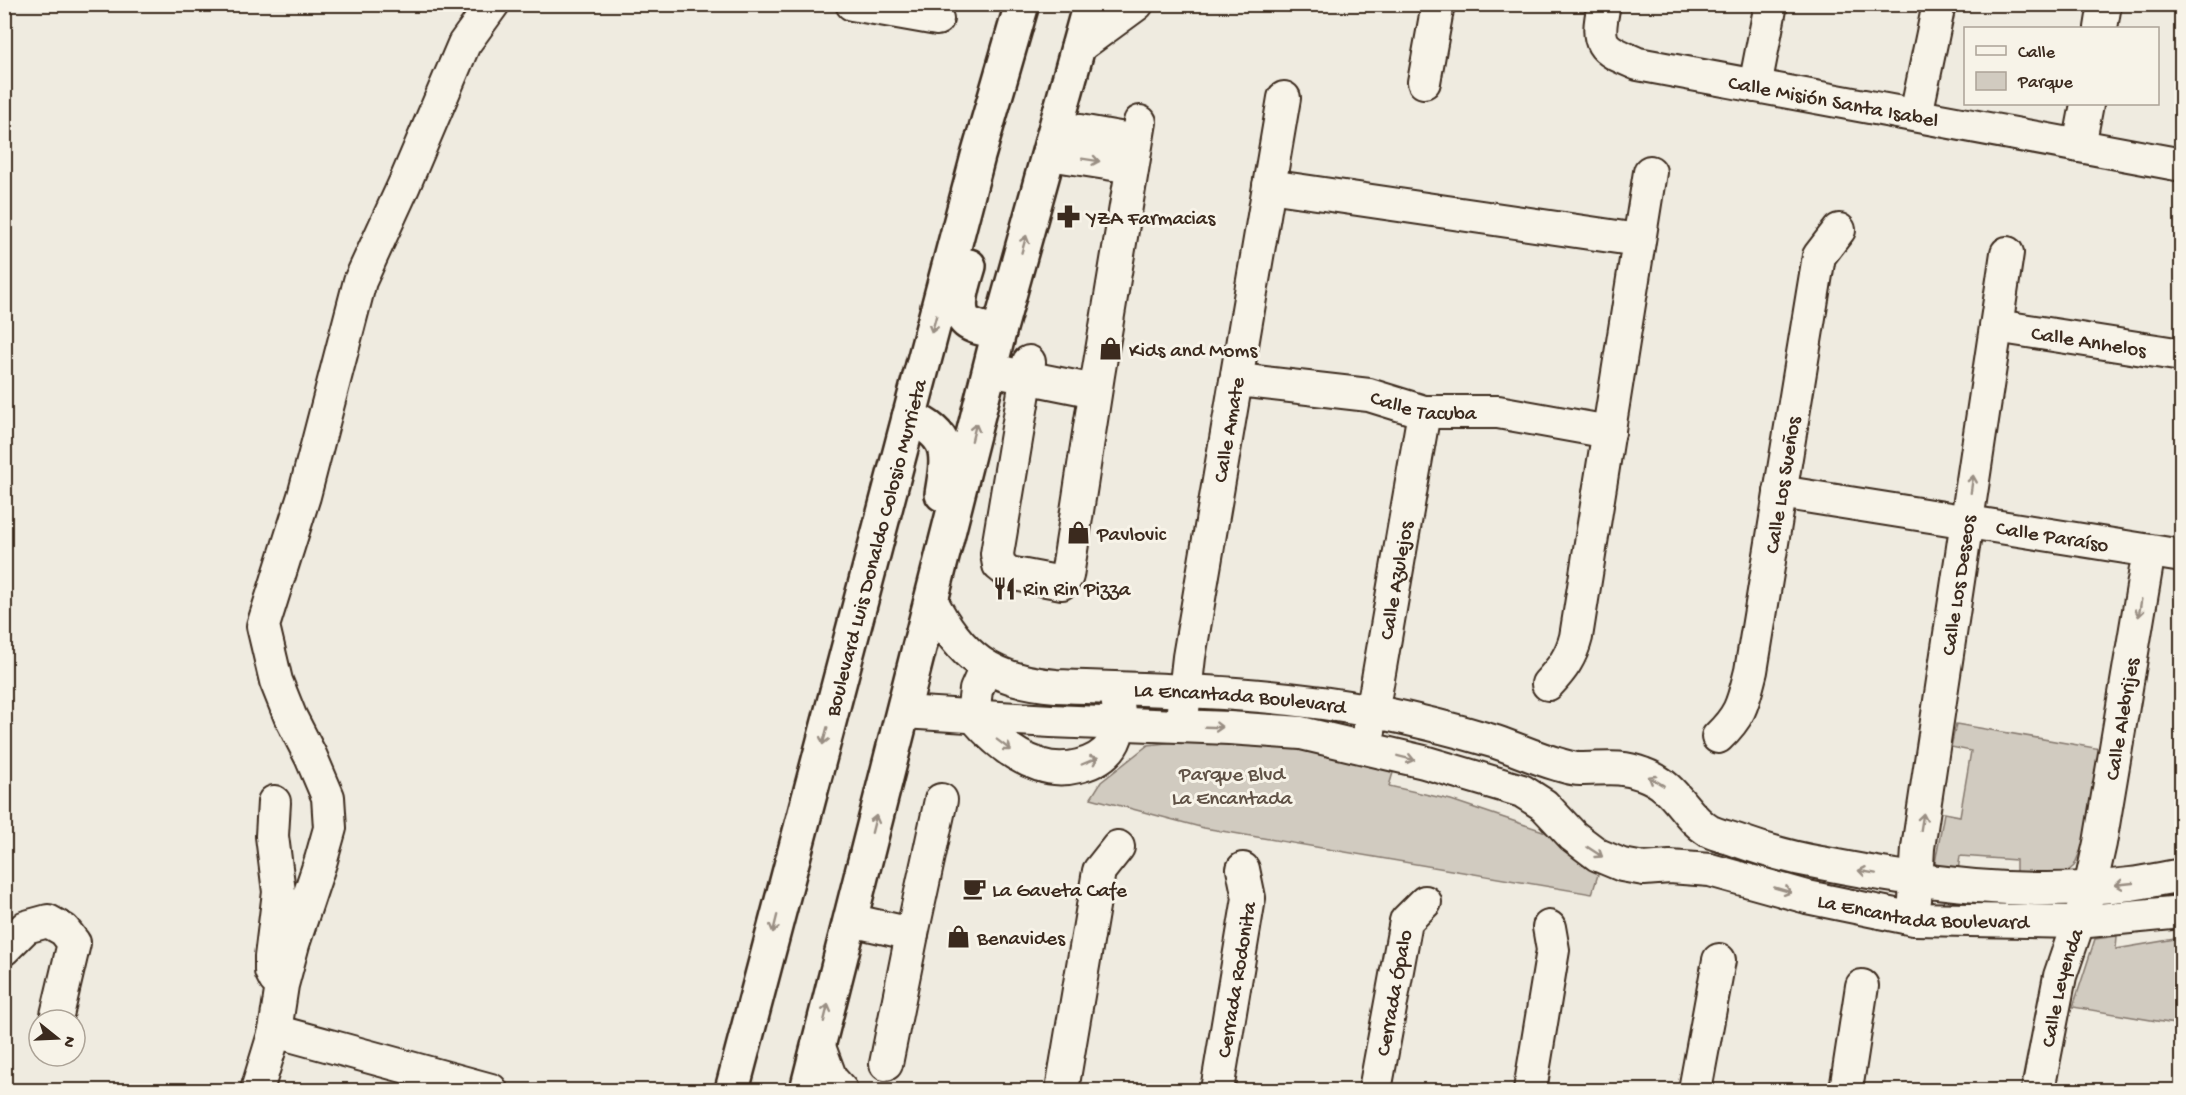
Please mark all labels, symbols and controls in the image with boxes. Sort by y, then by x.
legend [1964,27,2159,105]
text: Calle [2018,43,2056,64]
street label: Calle Misión Santa Isabel [1726,72,1940,136]
text: Parque [2017,73,2074,94]
one-way arrow [1080,155,1100,166]
pharmacy icon: YZA Farmacias [1056,204,1082,230]
place label: YZA Farmacias [1085,208,1216,233]
one-way arrow [1019,234,1030,253]
one-way arrow [927,314,939,333]
street label: Calle Anhelos [2029,323,2149,365]
shop icon: Kids and Moms [1098,336,1124,362]
place label: Kids and Moms [1129,340,1258,365]
street label: Calle Amate [1210,374,1253,485]
street label: Boulevard Luis Donaldo Colosio Murrieta [822,376,935,721]
street label: Calle Tacuba [1366,387,1478,428]
street label: Calle Los Sueños [1761,414,1809,556]
one-way arrow [969,423,980,442]
one-way arrow [1967,475,1978,494]
street label: Calle Los Deseos [1938,513,1984,657]
street label: Calle Azulejos [1376,518,1421,642]
street label: Calle Paraíso [1994,518,2110,560]
shop icon: Pavlovic [1066,520,1092,546]
place label: Pavlovic [1096,524,1167,549]
restaurant icon: Rin Rin Pizza [992,575,1018,601]
place label: Rin Rin Pizza [1023,579,1132,604]
one-way arrow [2134,598,2145,618]
street label: Calle Alebrijes [2102,655,2147,783]
street label: La Encantada Boulevard [1133,680,1349,723]
one-way arrow [1204,721,1224,733]
one-way arrow [818,726,830,745]
one-way arrow [995,739,1011,751]
one-way arrow [1396,752,1415,764]
one-way arrow [1081,755,1099,766]
park label: Parque Blvd La Encantada [1172,764,1294,813]
one-way arrow [1648,775,1665,787]
one-way arrow [1916,813,1927,833]
one-way arrow [869,815,880,834]
one-way arrow [1586,846,1603,858]
one-way arrow [1858,866,1877,877]
cafe icon: La Gaveta Cafe [961,876,987,902]
one-way arrow [2114,879,2134,890]
place label: La Gaveta Cafe [992,880,1128,905]
one-way arrow [1773,885,1792,896]
street label: La Encantada Boulevard [1815,890,2031,937]
street label: Cerrada Rodonita [1214,899,1264,1060]
one-way arrow [769,915,780,934]
shop icon: Benavides [946,924,972,950]
street label: Calle Leyenda [2038,925,2092,1050]
place label: Benavides [976,928,1066,953]
street label: Cerrada Ópalo [1372,928,1420,1058]
one-way arrow [820,1004,832,1023]
north arrow [27,1008,87,1068]
text: N [57,1034,79,1050]

